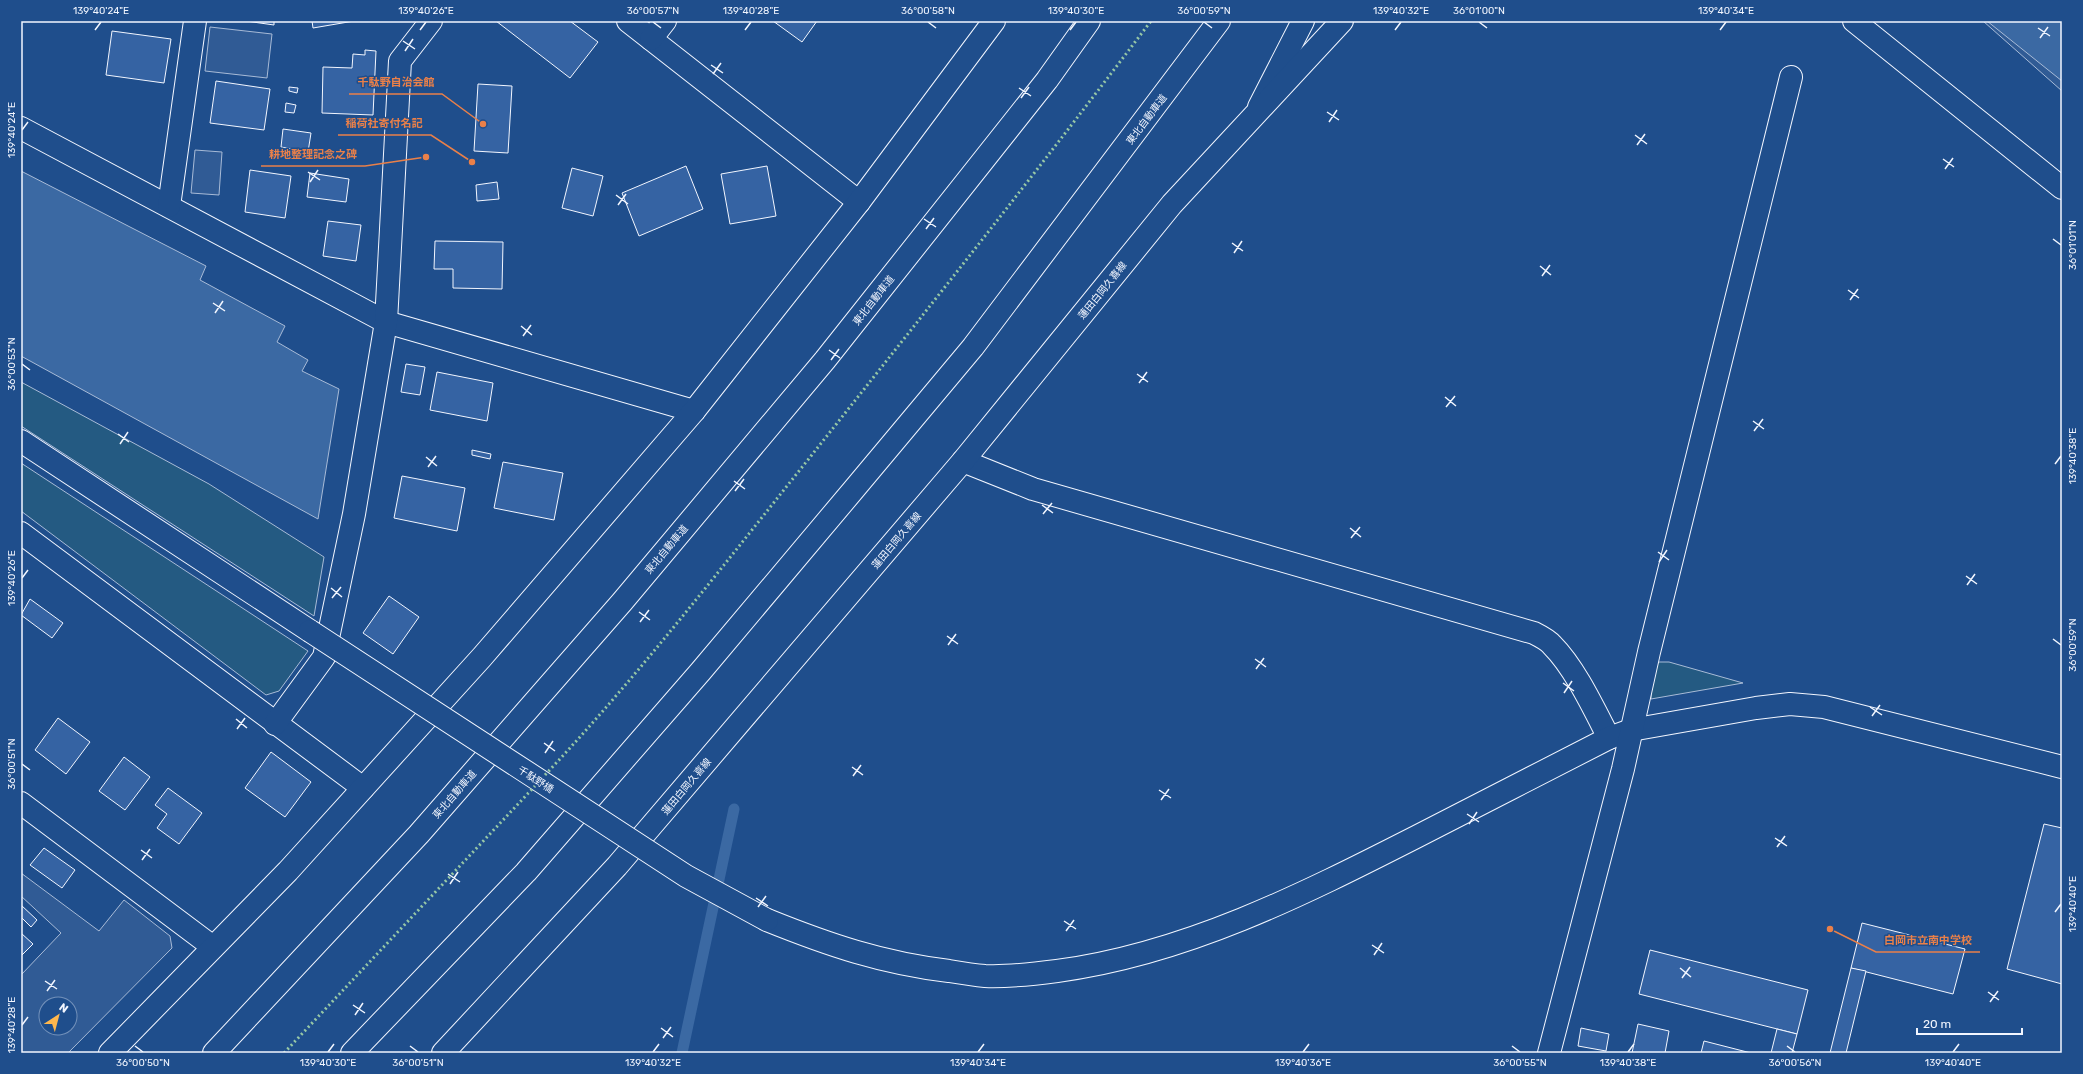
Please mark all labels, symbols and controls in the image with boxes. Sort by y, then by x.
text: 139°40'24"E [73,5,129,17]
text: 139°40'26"E [398,5,454,17]
text: 36°00'57"N [627,5,679,17]
text: 139°40'28"E [723,5,779,17]
text: 36°00'58"N [901,5,955,17]
text: 139°40'30"E [1048,5,1104,17]
text: 36°00'59"N [1177,5,1231,17]
text: 139°40'32"E [1373,5,1429,17]
text: 36°01'00"N [1453,5,1505,17]
text: 139°40'34"E [1698,5,1754,17]
callout: 千駄野自治会館 [349,71,442,94]
text: 千駄野自治会館 [358,76,435,89]
street label: 東北自動車道 [1124,92,1170,147]
text: 139°40'24"E [6,102,18,158]
callout: 稲荷社寄付名記 [338,112,431,135]
text: 稲荷社寄付名記 [346,117,423,130]
callout: 耕地整理記念之碑 [261,143,365,166]
text: 耕地整理記念之碑 [269,148,357,161]
text: 36°01'01"N [2067,220,2079,270]
street label: 蓮田白岡久喜線 [1076,260,1129,322]
street label: 東北自動車道 [851,273,897,328]
text: 36°00'53"N [6,337,18,391]
text: 139°40'38"E [2067,428,2079,484]
street label: 蓮田白岡久喜線 [870,510,924,571]
street label: 東北自動車道 [643,523,691,576]
text: 139°40'26"E [6,550,18,606]
text: 36°00'59"N [2067,618,2079,672]
text: 36°00'51"N [6,738,18,790]
street label: 蓮田白岡久喜線 [660,756,714,817]
street label: 千駄野橋 [515,764,555,796]
street label: 東北自動車道 [431,768,479,821]
text: 139°40'40"E [2067,876,2079,932]
callout: 白岡市立南中学校 [1876,929,1980,952]
text: 白岡市立南中学校 [1884,934,1972,947]
north arrow [38,996,78,1036]
text: 139°40'28"E [6,997,18,1053]
text: N [57,1001,71,1016]
scale bar [1917,1010,2022,1036]
text: 20 m [1923,1017,1951,1031]
text: 36°00'50"N [116,1057,170,1069]
text: 139°40'30"E [300,1057,356,1069]
text: 36°00'51"N [392,1057,444,1069]
text: 139°40'32"E [625,1057,681,1069]
text: 139°40'34"E [950,1057,1006,1069]
text: 139°40'36"E [1275,1057,1331,1069]
text: 36°00'55"N [1493,1057,1547,1069]
text: 139°40'38"E [1600,1057,1656,1069]
text: 36°00'56"N [1768,1057,1822,1069]
text: 139°40'40"E [1925,1057,1981,1069]

